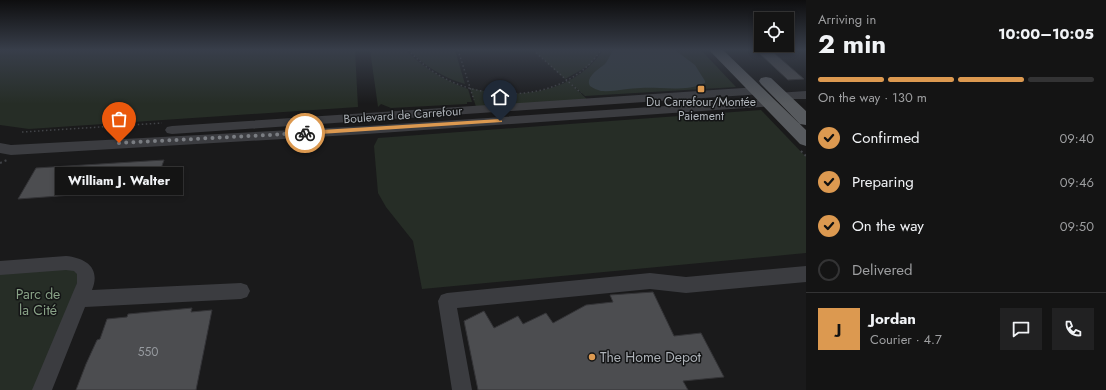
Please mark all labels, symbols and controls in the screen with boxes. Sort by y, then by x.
text: Arriving in [818,10,876,29]
map controls [754,12,794,52]
button: locate [754,12,794,52]
text: 10:00–10:05 [998,23,1094,45]
text: 2 min [818,25,886,63]
pin [483,80,517,121]
marker: Du Carrefour/Montée Paiement [696,84,706,94]
icon: home [489,86,511,108]
text: On the way · 130 m [818,88,927,107]
place label: Du Carrefour/Montée Paiement [646,93,756,125]
pin [102,102,136,143]
street label: Boulevard de Carrefour [343,102,464,128]
icon: bag [108,108,130,130]
courier [285,113,325,153]
icon: bike [294,122,316,144]
icon: check [818,127,840,149]
text: Confirmed [852,127,920,149]
text: 09:40 [1059,129,1094,148]
callout: William J. Walter [55,167,183,195]
text: William J. Walter [68,171,170,190]
icon: check [818,171,840,193]
text: Preparing [852,171,914,193]
text: 09:46 [1060,173,1094,192]
icon: check [818,215,840,237]
text: On the way [852,215,924,237]
text: 09:50 [1060,217,1094,236]
text: Delivered [852,259,913,281]
park label: Parc de la Cité [16,284,60,320]
text: Jordan [870,308,916,330]
button: chat [1000,308,1042,350]
button: phone [1052,308,1094,350]
text: J [837,318,841,340]
text: Courier · 4.7 [870,330,942,349]
house number: 550 [138,343,158,361]
place label: The Home Depot [600,347,702,367]
marker: The Home Depot [587,352,597,362]

